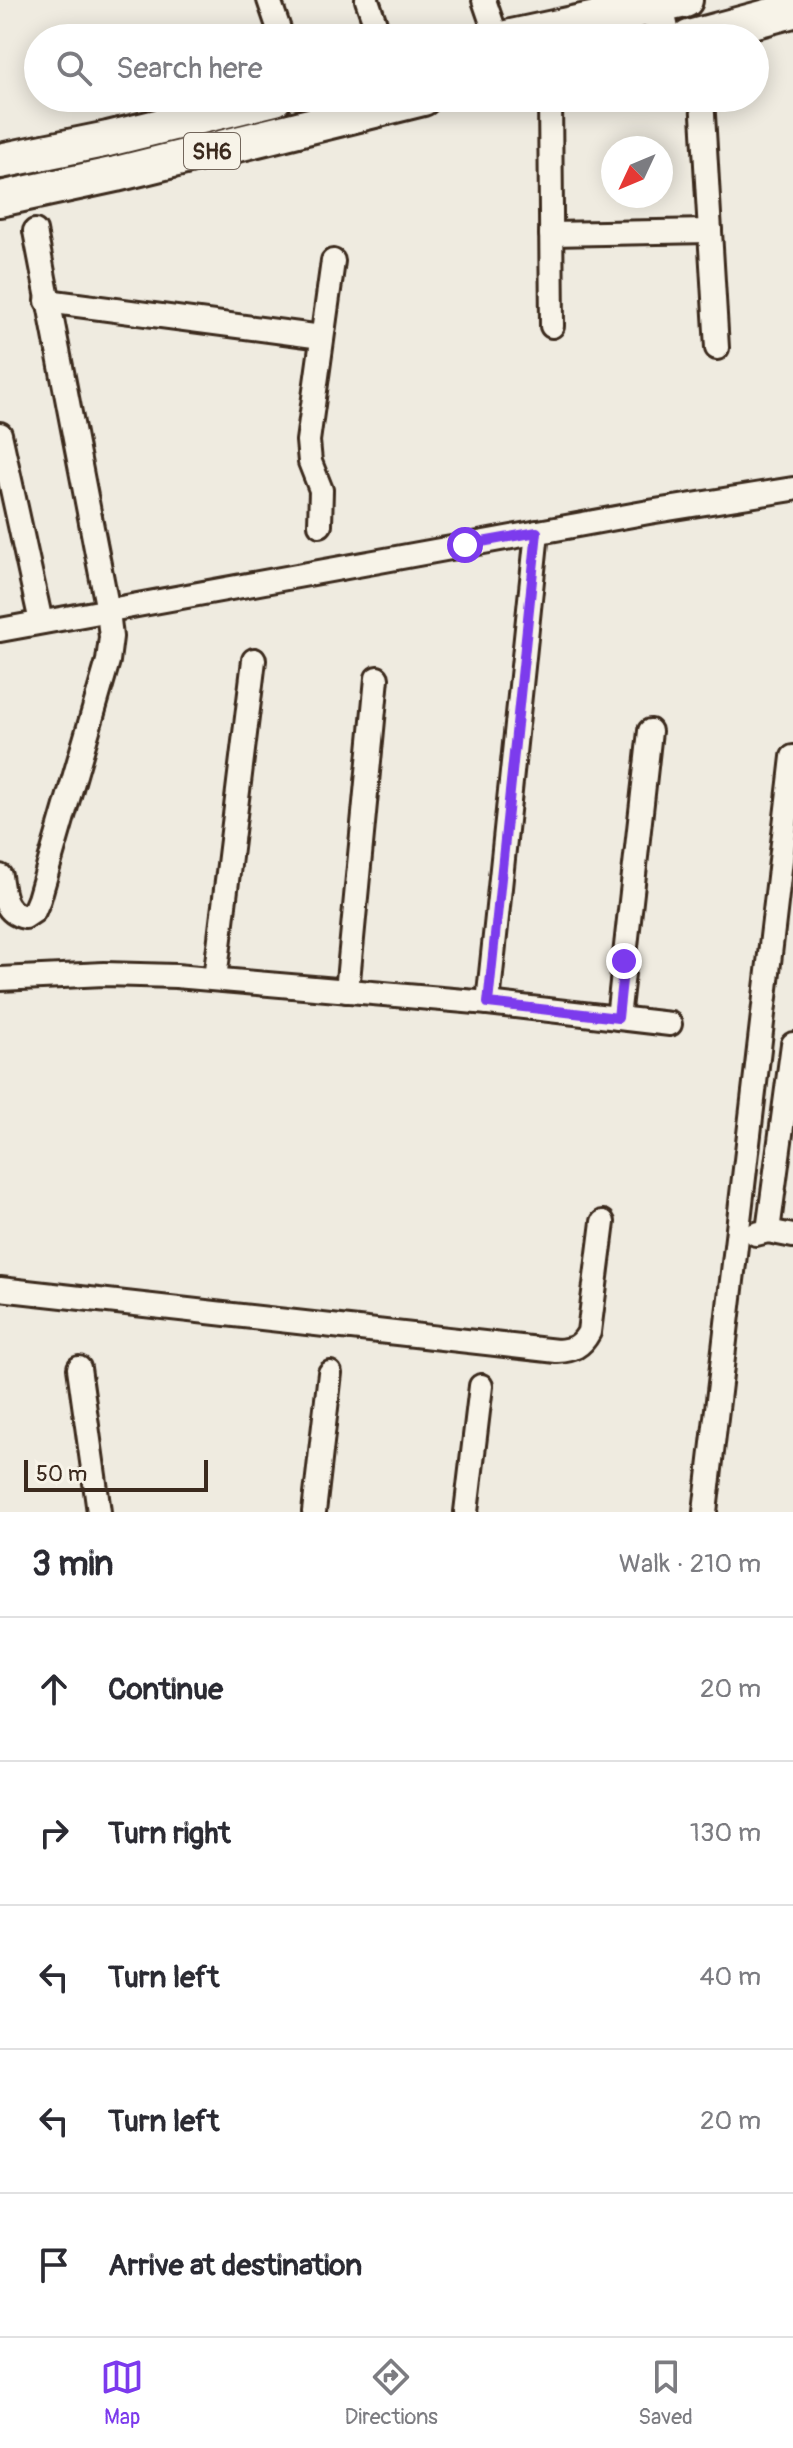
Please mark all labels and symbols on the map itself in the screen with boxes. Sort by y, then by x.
road number: SH6 [184,133,240,169]
north arrow [601,136,673,208]
route start [447,527,483,563]
route end [606,943,642,979]
scale bar [24,1456,208,1492]

